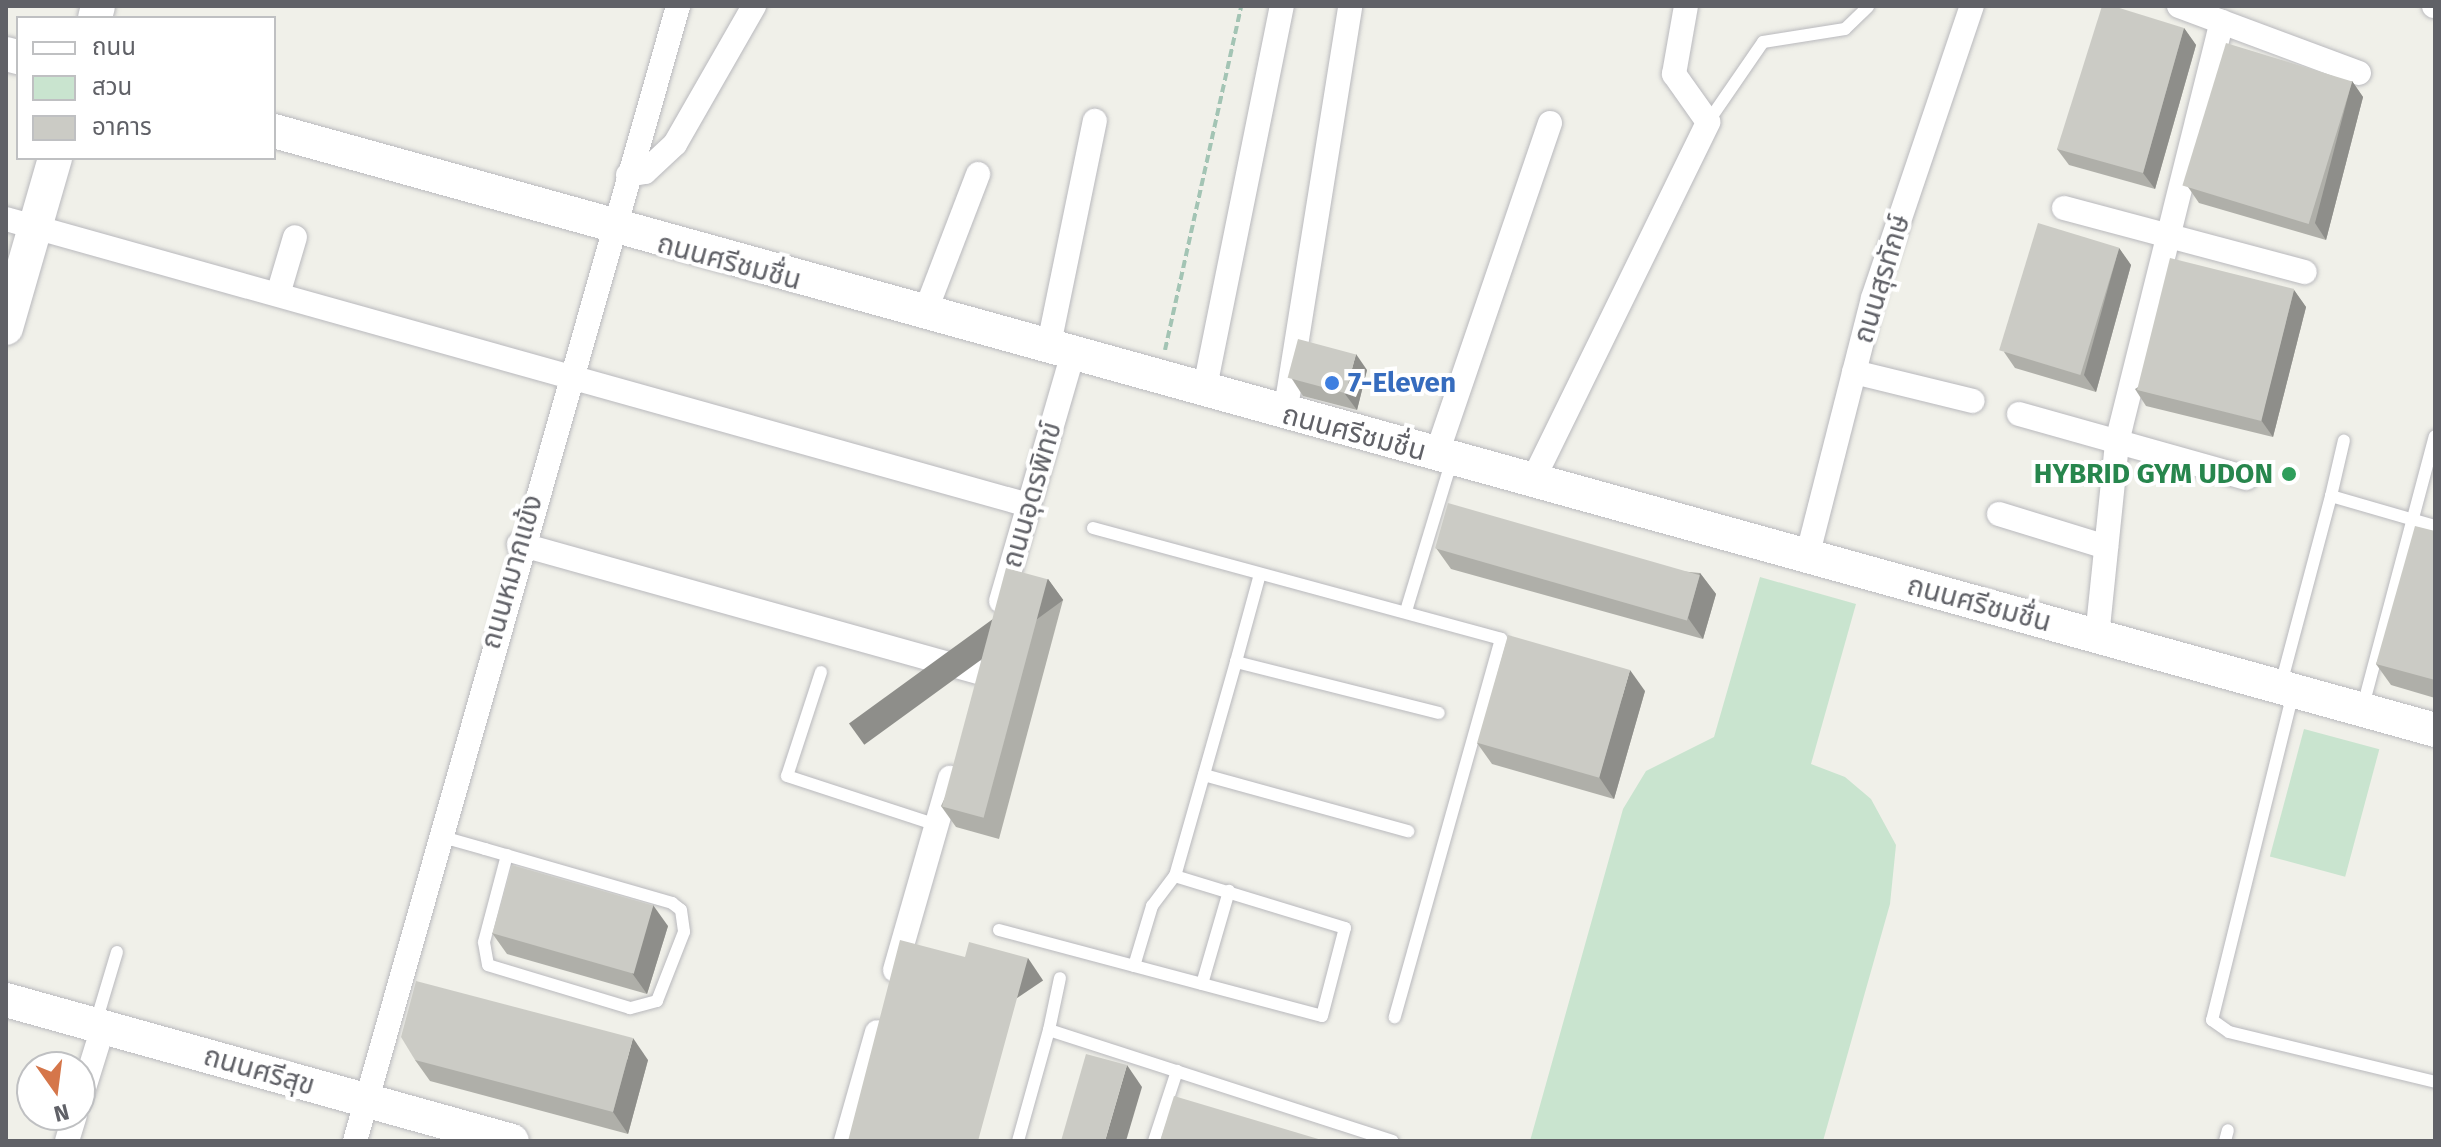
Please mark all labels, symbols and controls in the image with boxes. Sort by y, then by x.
legend [16,16,276,160]
text: ถนน [92,33,136,61]
text: สวน [92,73,132,101]
text: อาคาร [92,113,152,141]
street label: ถนนสุรทักษ์ [1847,211,1917,347]
street label: ถนนศรีชมชื่น [653,227,805,297]
place label: 7-Eleven [1348,366,1456,400]
marker: 7-Eleven [1323,374,1341,392]
street label: ถนนศรีชมชื่น [1278,398,1430,468]
street label: ถนนอุดรพิทข์ [995,418,1069,572]
place label: HYBRID GYM UDON [2034,457,2273,491]
marker: HYBRID GYM UDON [2280,465,2298,483]
street label: ถนนหมากแข้ง [474,491,550,653]
street label: ถนนศรีชมชื่น [1903,569,2055,639]
street label: ถนนศรีสุข [200,1039,318,1103]
north arrow [16,1051,96,1131]
text: N [51,1098,72,1128]

